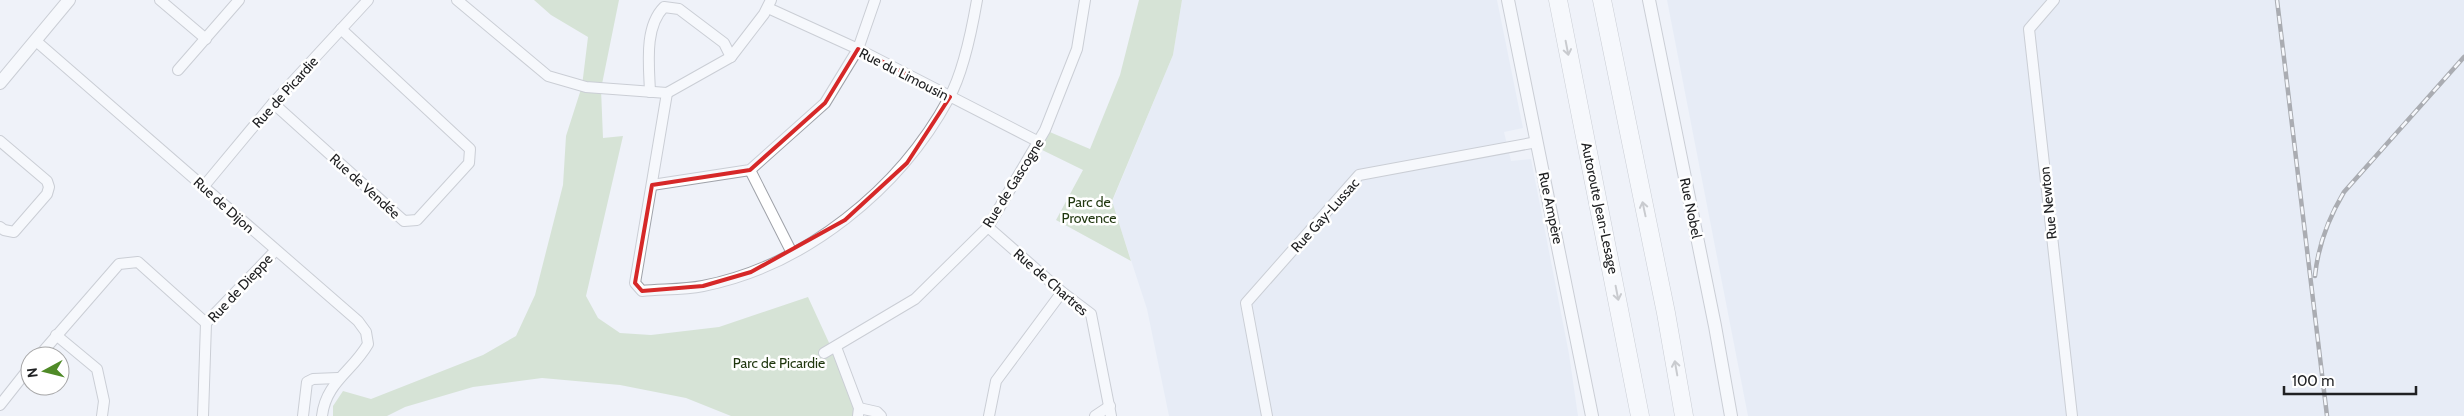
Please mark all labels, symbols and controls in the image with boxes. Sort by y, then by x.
one-way arrow [1563,39,1573,55]
street label: Rue du Limousin [856,44,952,104]
street label: Rue de Picardie [248,52,322,132]
street label: Rue de Gascogne [978,135,1048,231]
street label: Autoroute Jean-Lesage [1577,141,1623,275]
street label: Rue de Vendée [326,150,404,222]
street label: Rue Newton [2035,166,2061,240]
street label: Rue Ampère [1535,170,1567,246]
street label: Rue de Dijon [190,173,258,237]
street label: Rue Gay-Lussac [1287,174,1363,256]
street label: Rue Nobel [1676,176,1706,241]
park label: Parc de Provence [1062,193,1116,227]
one-way arrow [1639,201,1649,217]
street label: Rue de Chartres [1010,245,1092,320]
street label: Rue de Dieppe [204,250,276,326]
one-way arrow [1613,284,1622,300]
north arrow [20,346,70,396]
park label: Parc de Picardie [733,354,825,372]
one-way arrow [1671,360,1681,376]
scale bar [2284,364,2416,396]
text: N [23,367,42,379]
text: 100 m [2292,372,2334,390]

